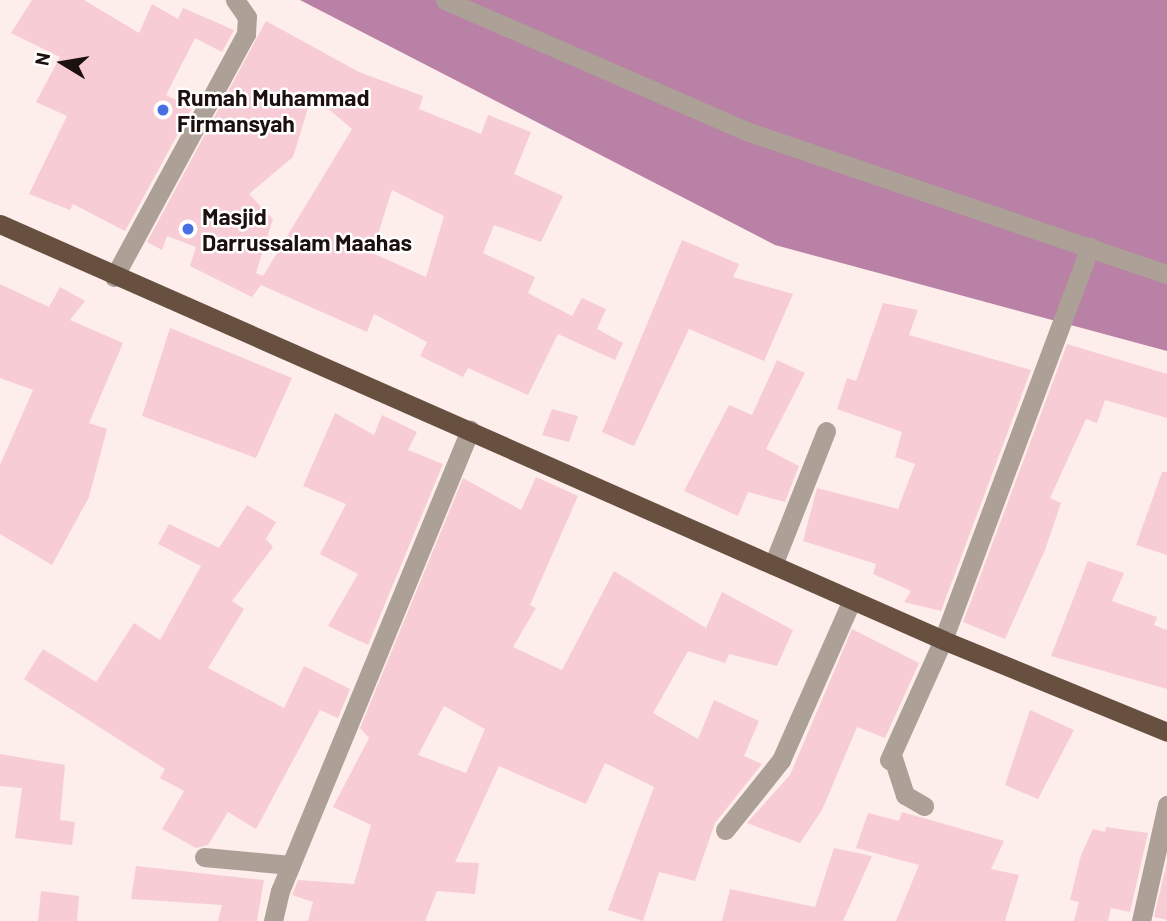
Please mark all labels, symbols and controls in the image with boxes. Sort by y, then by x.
north arrow [28,28,98,98]
text: N [29,51,54,67]
place label: Rumah Muhammad Firmansyah [177,83,369,137]
marker: Rumah Muhammad Firmansyah [155,102,171,118]
place label: Masjid Darrussalam Maahas [202,202,412,256]
marker: Masjid Darrussalam Maahas [180,221,196,237]

